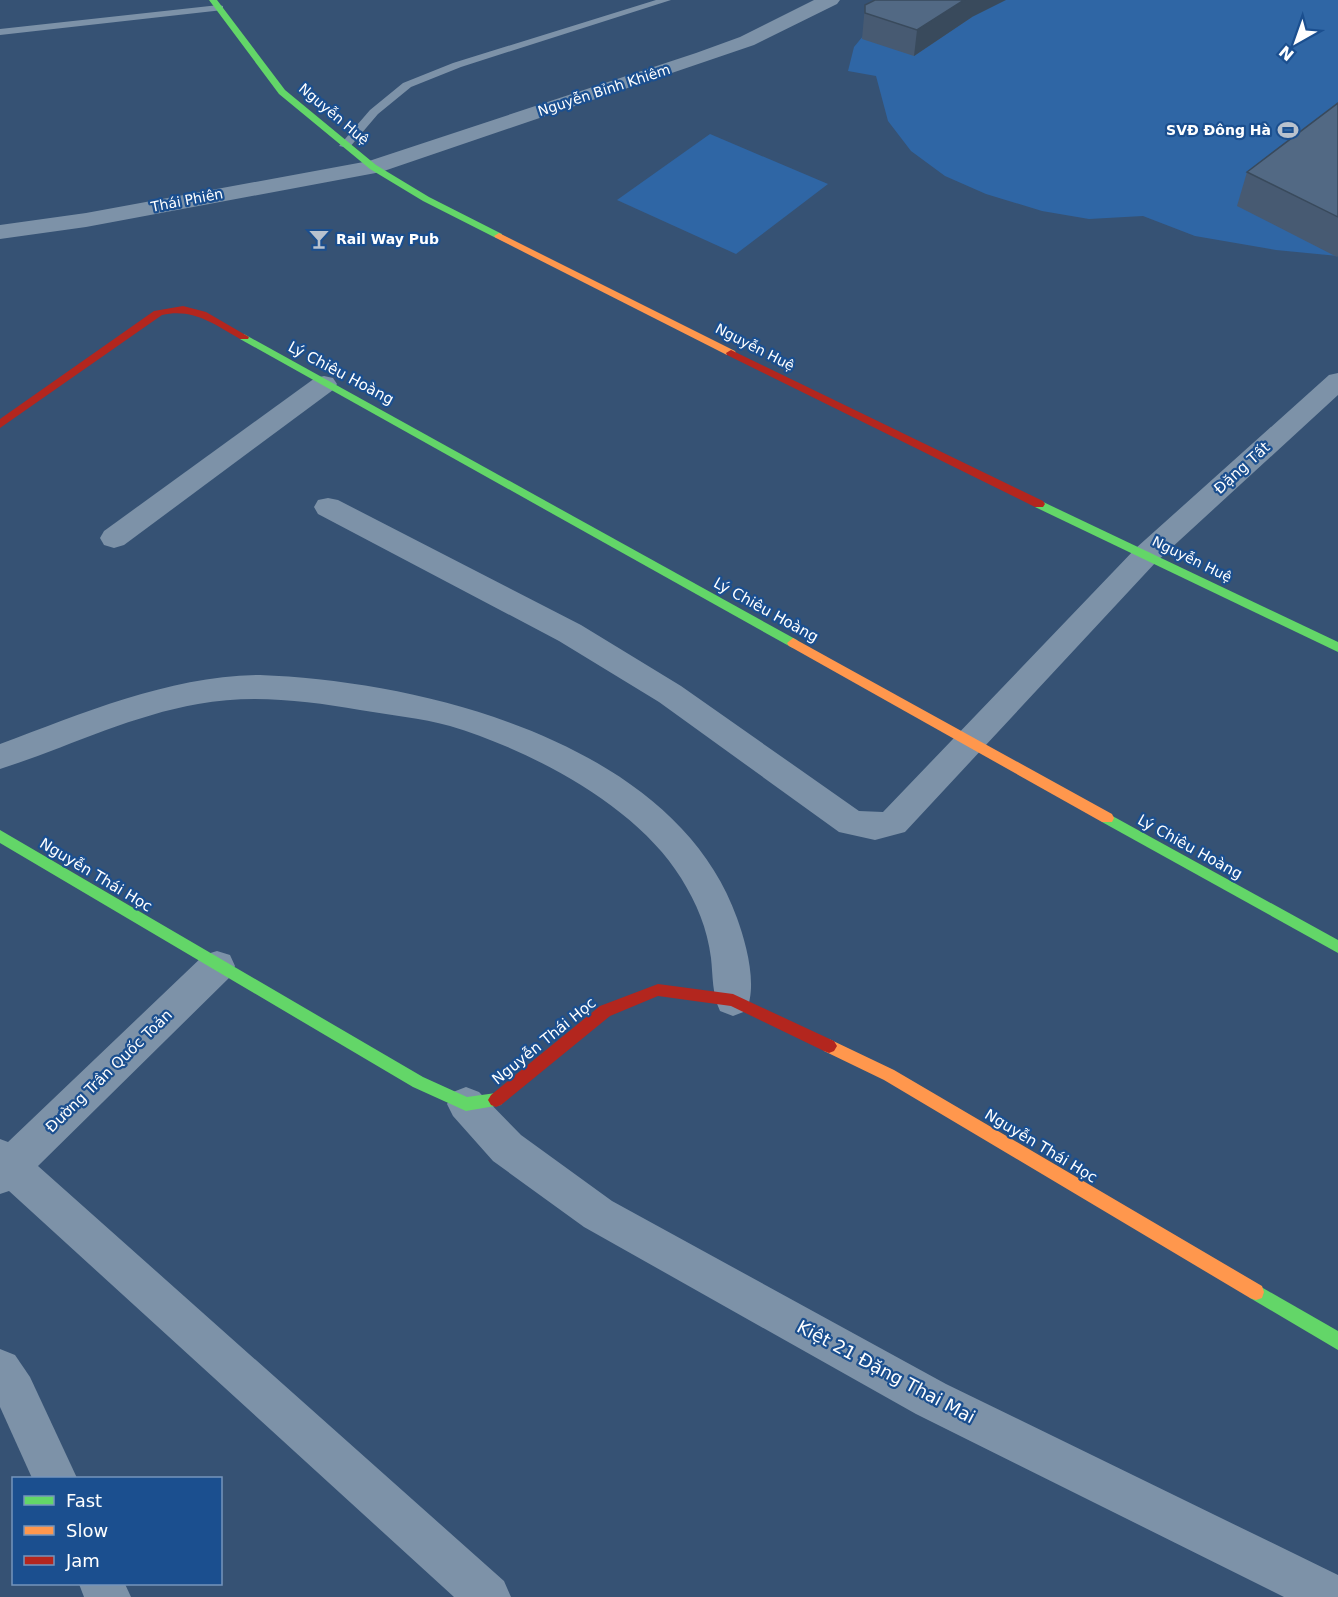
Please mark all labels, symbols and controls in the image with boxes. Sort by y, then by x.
north arrow [1266,12,1326,72]
text: N [1275,42,1298,65]
street label: Nguyễn Bỉnh Khiêm [536,61,672,119]
street label: Nguyễn Huệ [296,80,372,148]
sports icon: SVĐ Đông Hà [1276,118,1300,142]
place label: SVĐ Đông Hà [1166,122,1271,138]
street label: Thái Phiên [149,185,224,215]
bar icon: Rail Way Pub [307,227,331,251]
place label: Rail Way Pub [336,231,439,247]
street label: Nguyễn Huệ [713,320,797,374]
street label: Lý Chiêu Hoàng [285,338,397,408]
street label: Đặng Tất [1210,438,1274,498]
street label: Nguyễn Huệ [1150,533,1234,585]
street label: Lý Chiêu Hoàng [710,574,822,646]
street label: Lý Chiêu Hoàng [1134,811,1246,883]
street label: Nguyễn Thái Học [36,834,156,916]
street label: Nguyễn Thái Học [489,994,599,1088]
street label: Đường Trần Quốc Toản [42,1006,176,1136]
street label: Nguyễn Thái Học [981,1105,1101,1187]
street label: Kiệt 21 Đặng Thai Mai [794,1316,979,1427]
legend [12,1477,222,1585]
text: Fast [66,1490,102,1511]
text: Slow [66,1520,108,1541]
text: Jam [65,1550,100,1571]

